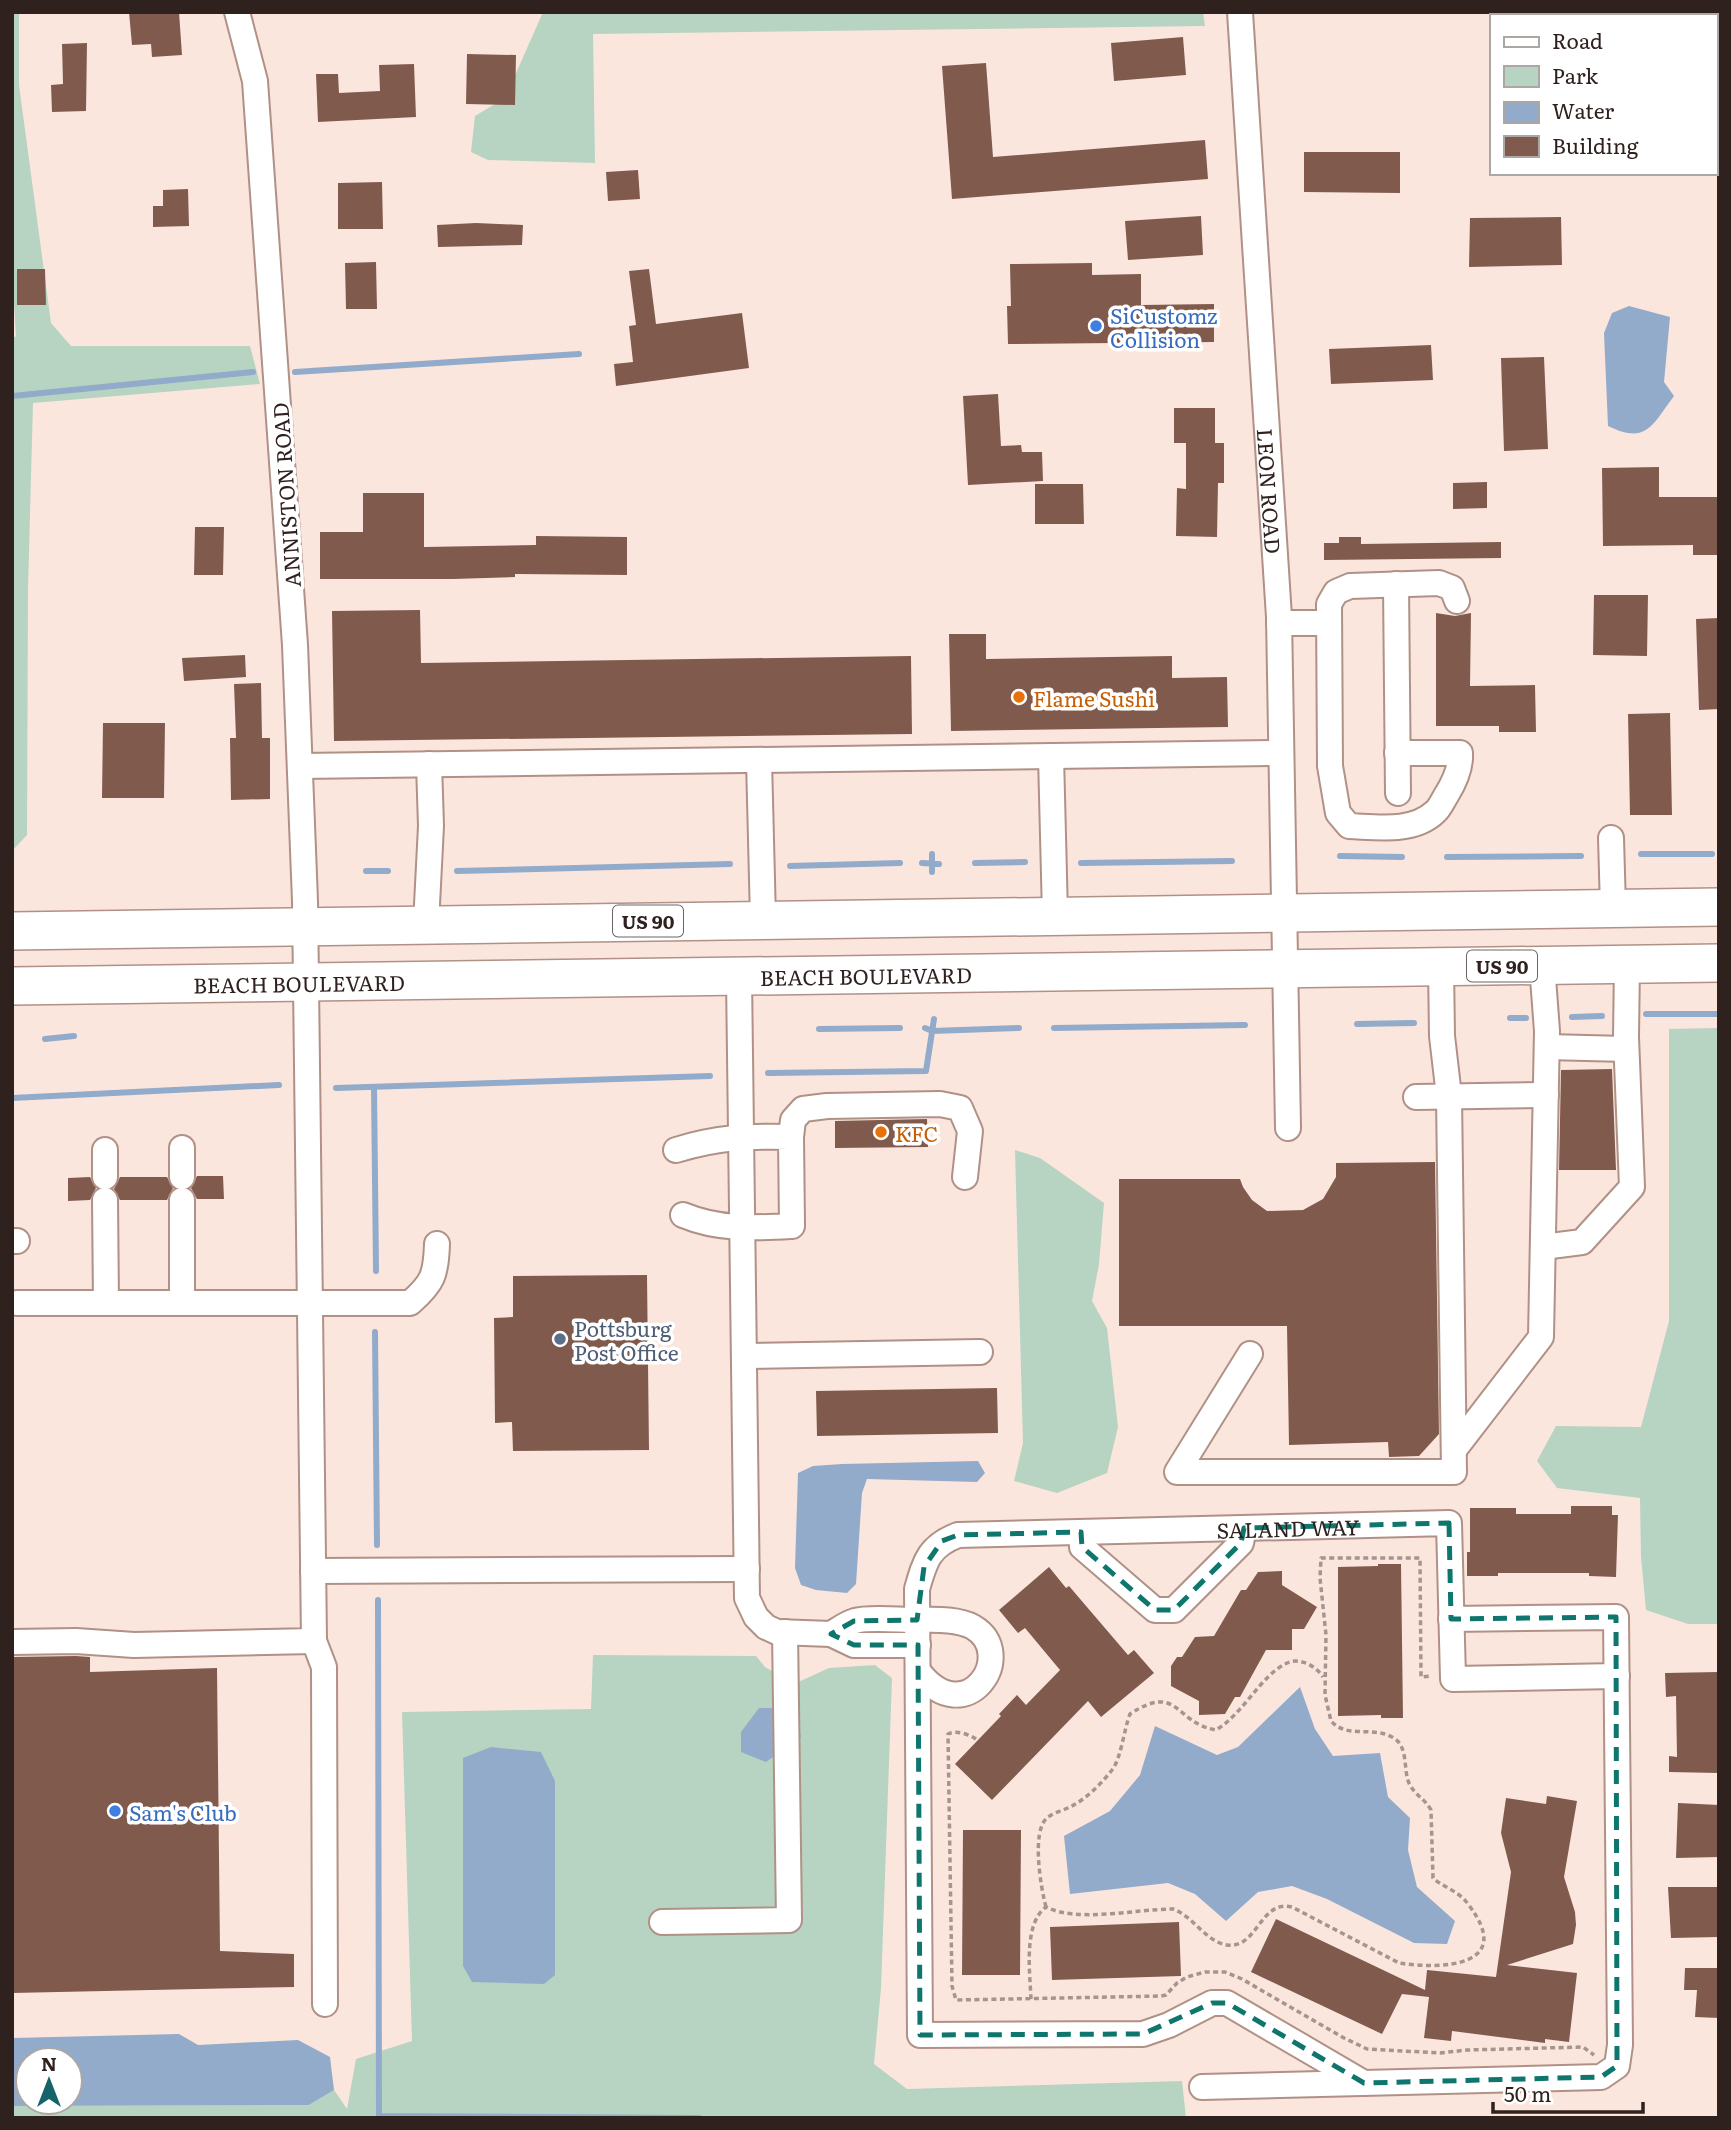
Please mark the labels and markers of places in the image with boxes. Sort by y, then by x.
place label: SiCustomz Collision [1110,299,1218,354]
marker: SiCustomz Collision [1088,318,1104,334]
place label: Flame Sushi [1033,682,1155,713]
marker: Flame Sushi [1011,689,1027,705]
place label: KFC [895,1117,938,1148]
marker: KFC [873,1124,889,1140]
place label: Pottsburg Post Office [574,1312,679,1367]
marker: Pottsburg Post Office [552,1331,568,1347]
place label: Sam's Club [129,1796,237,1827]
marker: Sam's Club [107,1803,123,1819]

